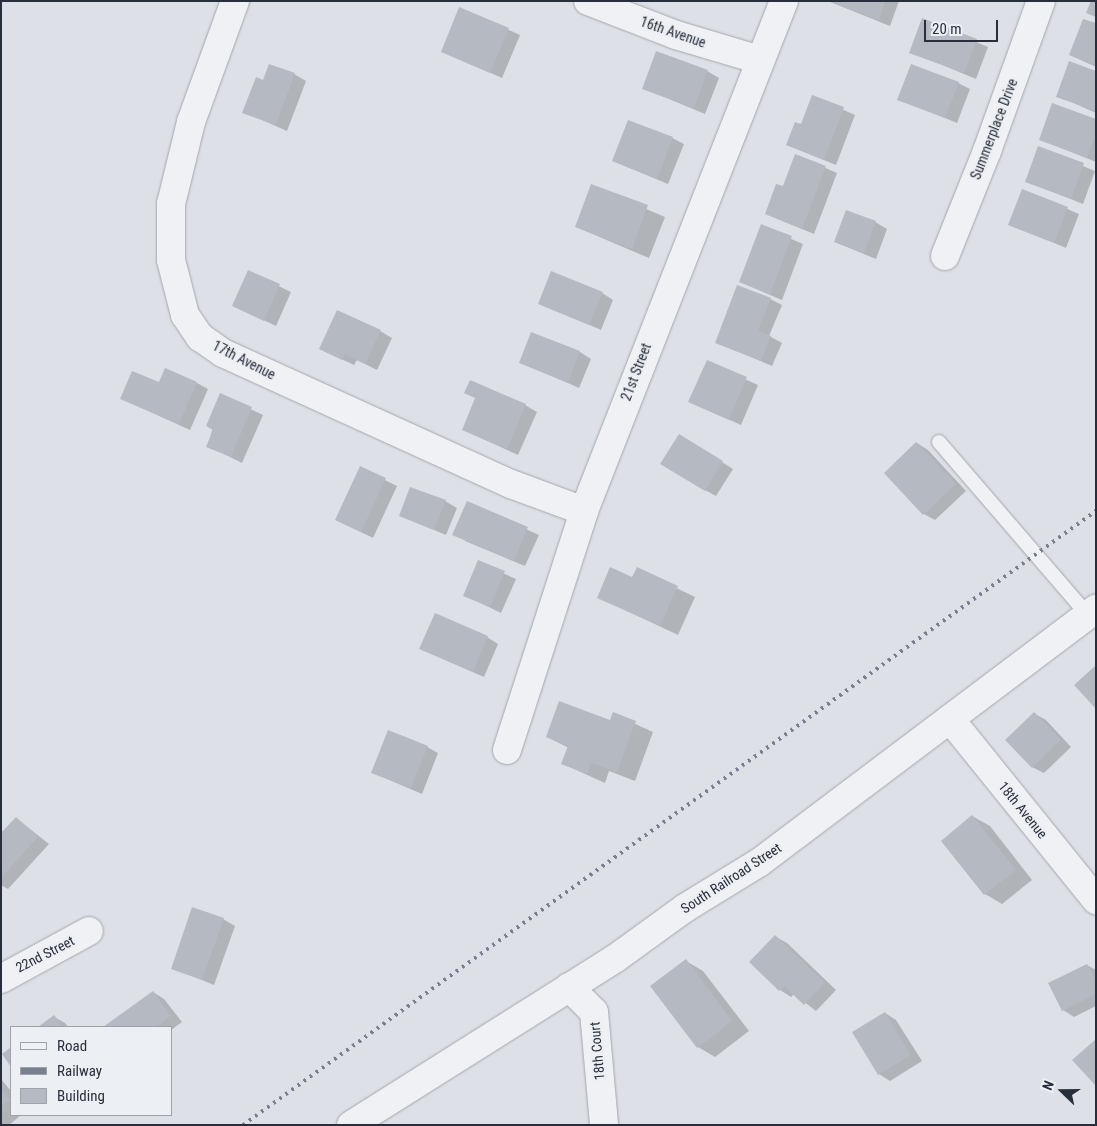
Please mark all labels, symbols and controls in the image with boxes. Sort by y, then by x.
scale bar [927,10,1001,42]
street label: 16th Avenue [638,13,708,51]
text: 20 m [932,20,962,38]
street label: Summerplace Drive [967,76,1021,182]
street label: 17th Avenue [210,337,278,383]
street label: 21st Street [617,341,655,403]
street label: 18th Avenue [995,778,1051,842]
street label: South Railroad Street [678,839,784,917]
street label: 22nd Street [13,932,77,976]
street label: 18th Court [586,1021,608,1081]
legend [10,1026,172,1116]
text: Road [57,1037,87,1055]
text: Railway [57,1062,102,1080]
north arrow [1037,1066,1087,1116]
text: N [1039,1078,1057,1092]
text: Building [57,1087,105,1105]

